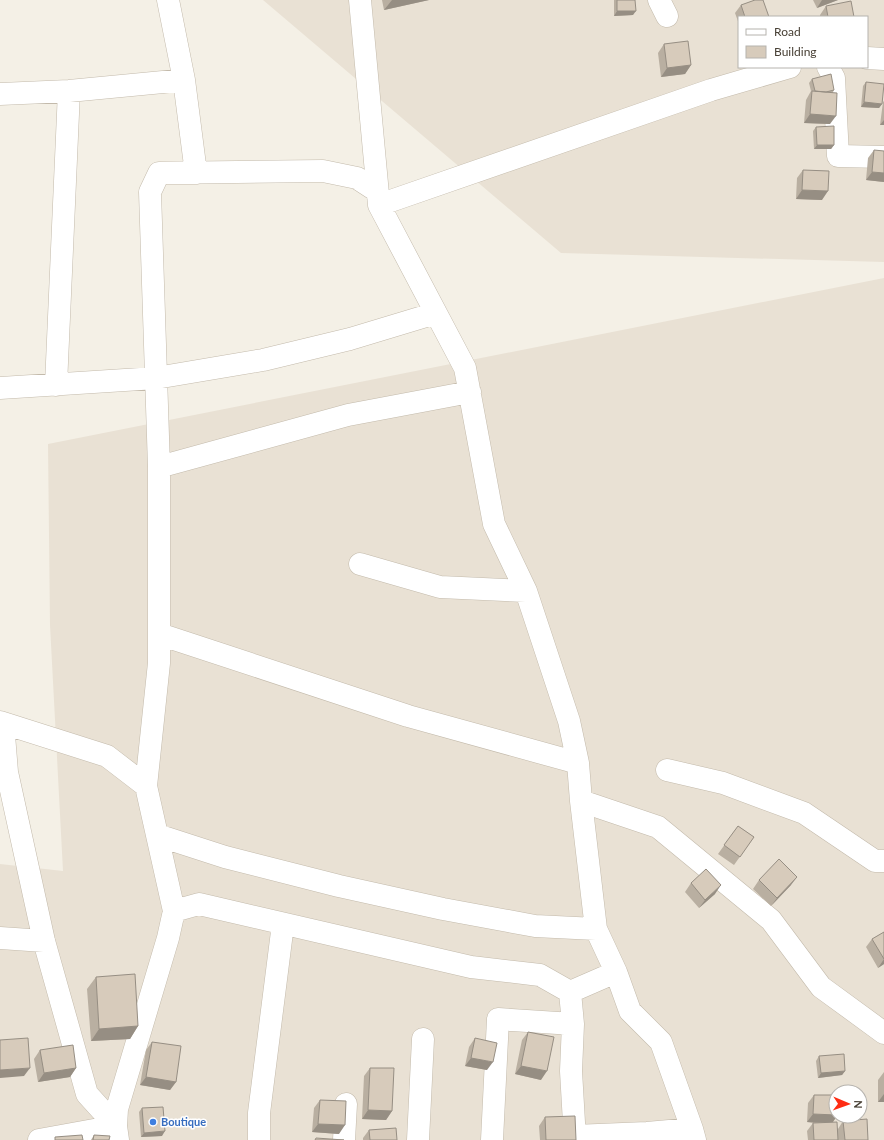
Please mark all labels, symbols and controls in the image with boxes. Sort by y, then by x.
legend [738,16,868,68]
text: Road [774,24,801,39]
text: Building [774,44,817,59]
north arrow [828,1084,868,1124]
text: N [852,1100,865,1109]
place label: Boutique [161,1115,206,1128]
marker: Boutique [148,1117,158,1127]

